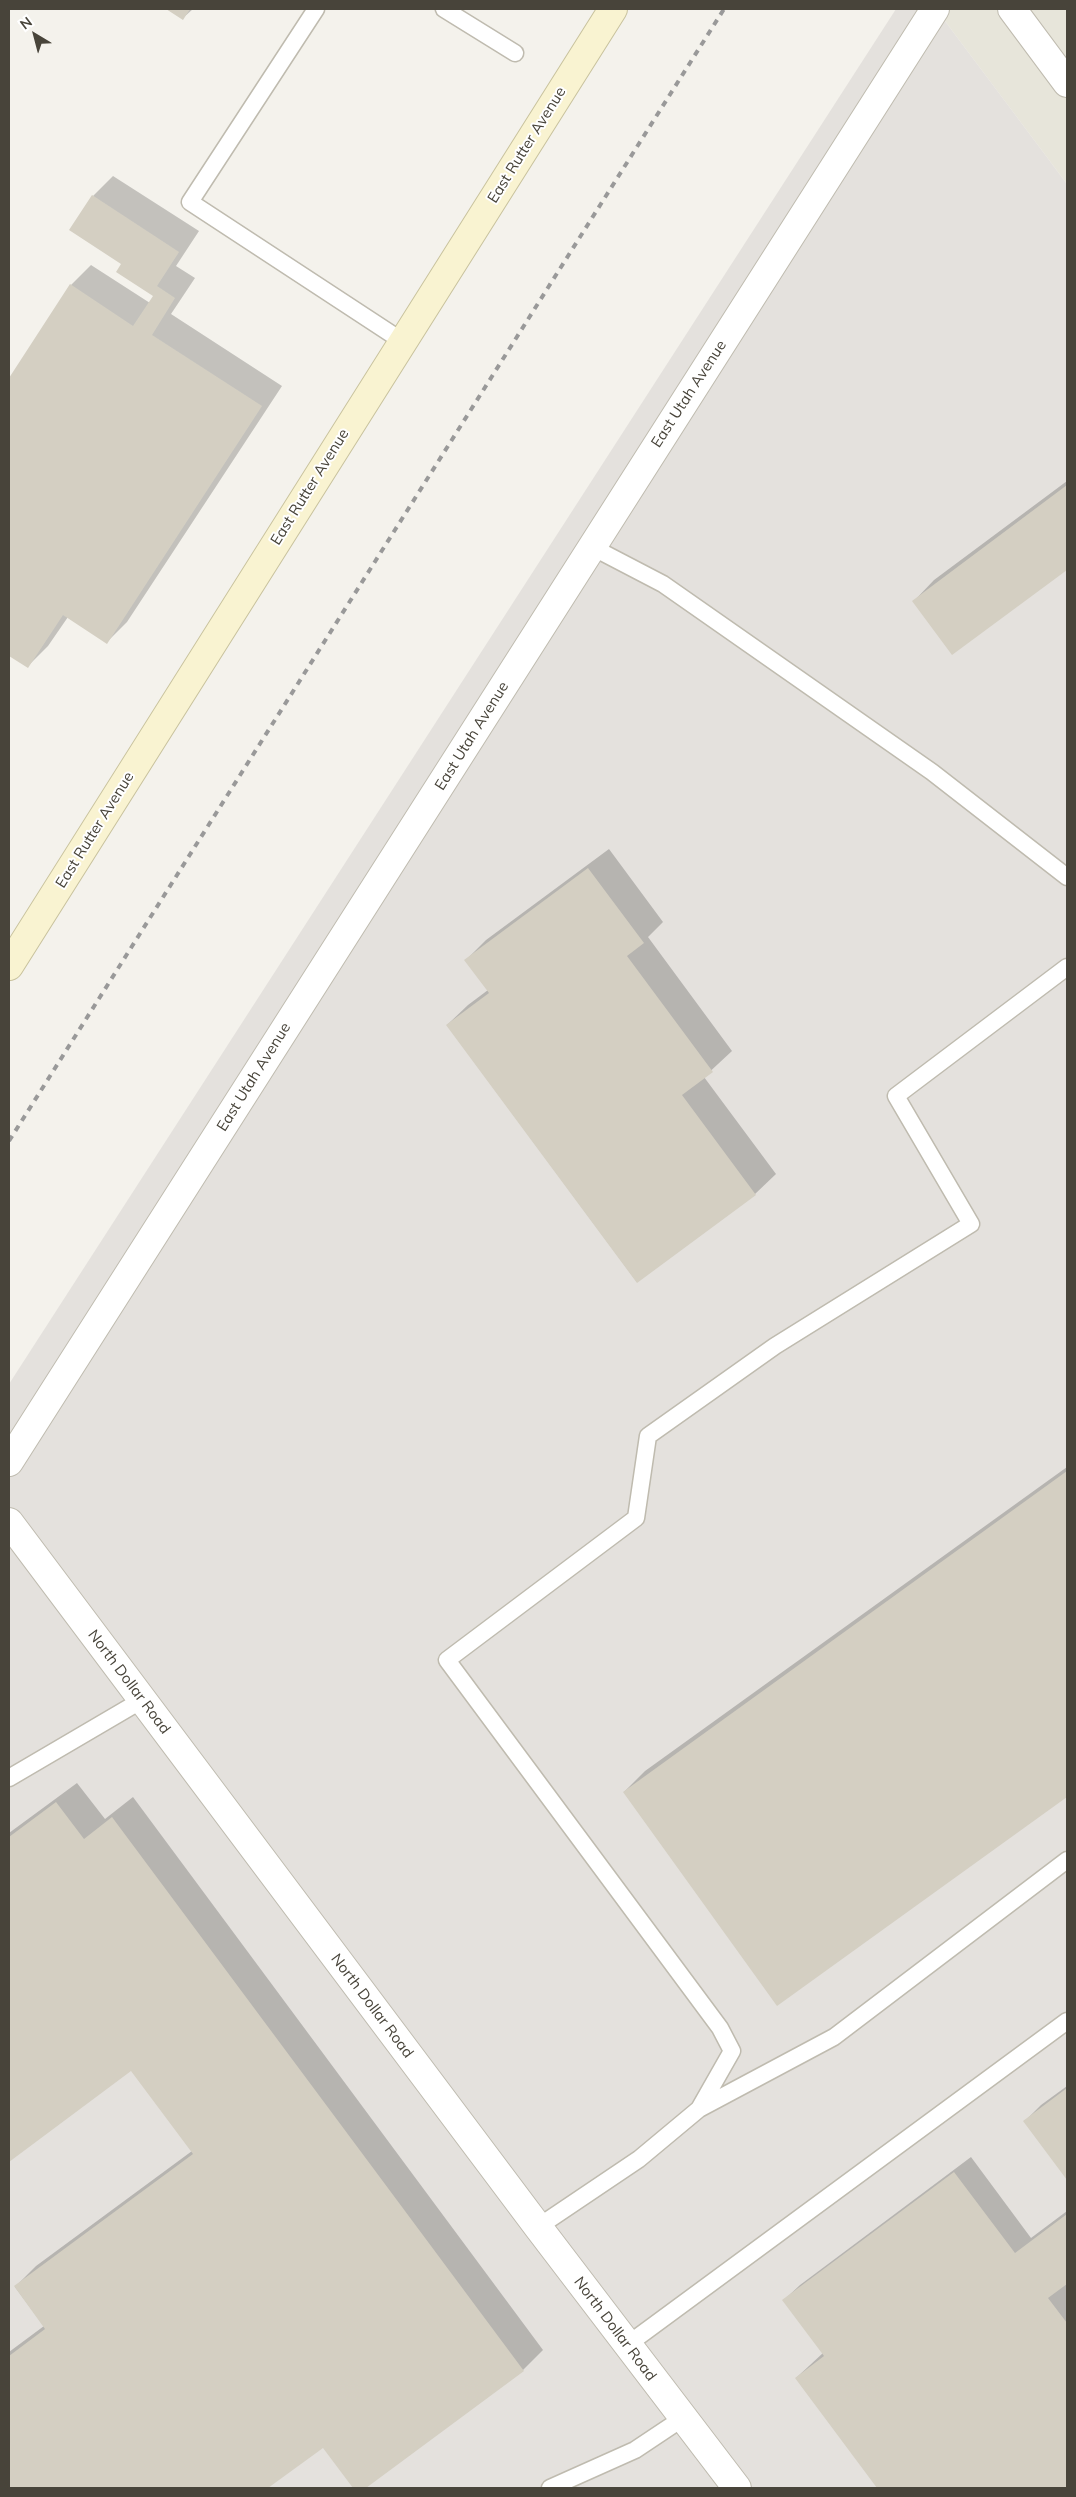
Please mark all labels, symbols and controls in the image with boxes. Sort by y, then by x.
north arrow [10,10,60,60]
text: N [16,13,36,33]
street label: East Rutter Avenue [484,84,570,206]
street label: East Utah Avenue [648,337,730,451]
street label: East Rutter Avenue [267,426,353,548]
street label: East Utah Avenue [431,678,513,794]
street label: East Rutter Avenue [52,769,138,891]
street label: East Utah Avenue [213,1019,295,1135]
street label: North Dollar Road [84,1626,174,1738]
street label: North Dollar Road [327,1950,417,2062]
street label: North Dollar Road [570,2273,660,2385]

